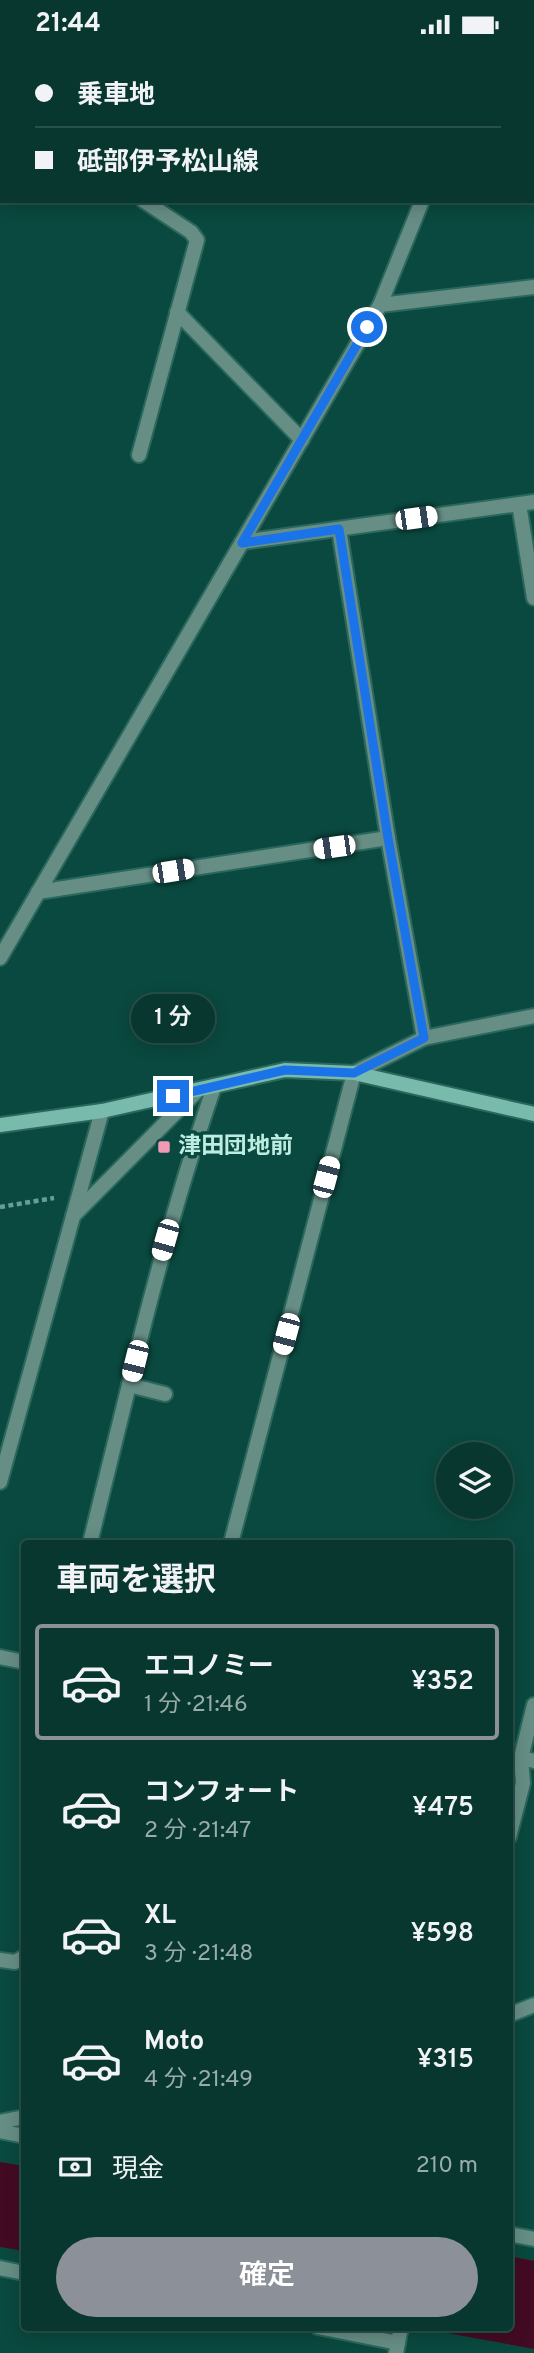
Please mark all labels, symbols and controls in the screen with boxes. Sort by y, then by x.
text: 21:44 [35,8,101,41]
text: 乗車地 [77,80,155,113]
text: 砥部伊予松山線 [77,147,259,180]
route start [351,311,383,343]
car [394,505,439,531]
car [312,834,357,860]
car [151,857,196,885]
callout: 1 分 [131,995,215,1044]
text: 1 分 [154,1004,192,1033]
route end [157,1080,189,1112]
place label: 津田団地前 [178,1133,293,1162]
marker: 津田団地前 [156,1139,172,1155]
car [311,1154,342,1200]
car [150,1217,181,1263]
car [271,1311,302,1357]
car [120,1338,151,1384]
map controls [436,1442,513,1519]
button: layers [436,1442,513,1519]
text: 車両を選択 [56,1562,216,1602]
icon: car [60,1651,123,1714]
text: エコノミー [144,1651,274,1684]
text: ¥352 [411,1666,474,1699]
text: 1 分 · 21:46 [144,1691,248,1720]
icon: car [60,1777,123,1840]
text: コンフォート [144,1777,299,1810]
text: ¥475 [412,1792,474,1825]
text: 2 分 · 21:47 [144,1817,251,1846]
text: XL [144,1900,176,1933]
icon: car [60,1903,123,1966]
text: ¥598 [411,1918,474,1951]
text: 3 分 · 21:48 [144,1940,253,1969]
text: Moto [144,2026,204,2059]
icon: car [60,2029,123,2092]
text: ¥315 [417,2044,474,2077]
text: 4 分 · 21:49 [144,2066,253,2095]
icon: cash [56,2148,94,2186]
text: 210 m [416,2152,478,2181]
text: 現金 [112,2154,164,2187]
button: 確定 [56,2237,478,2317]

